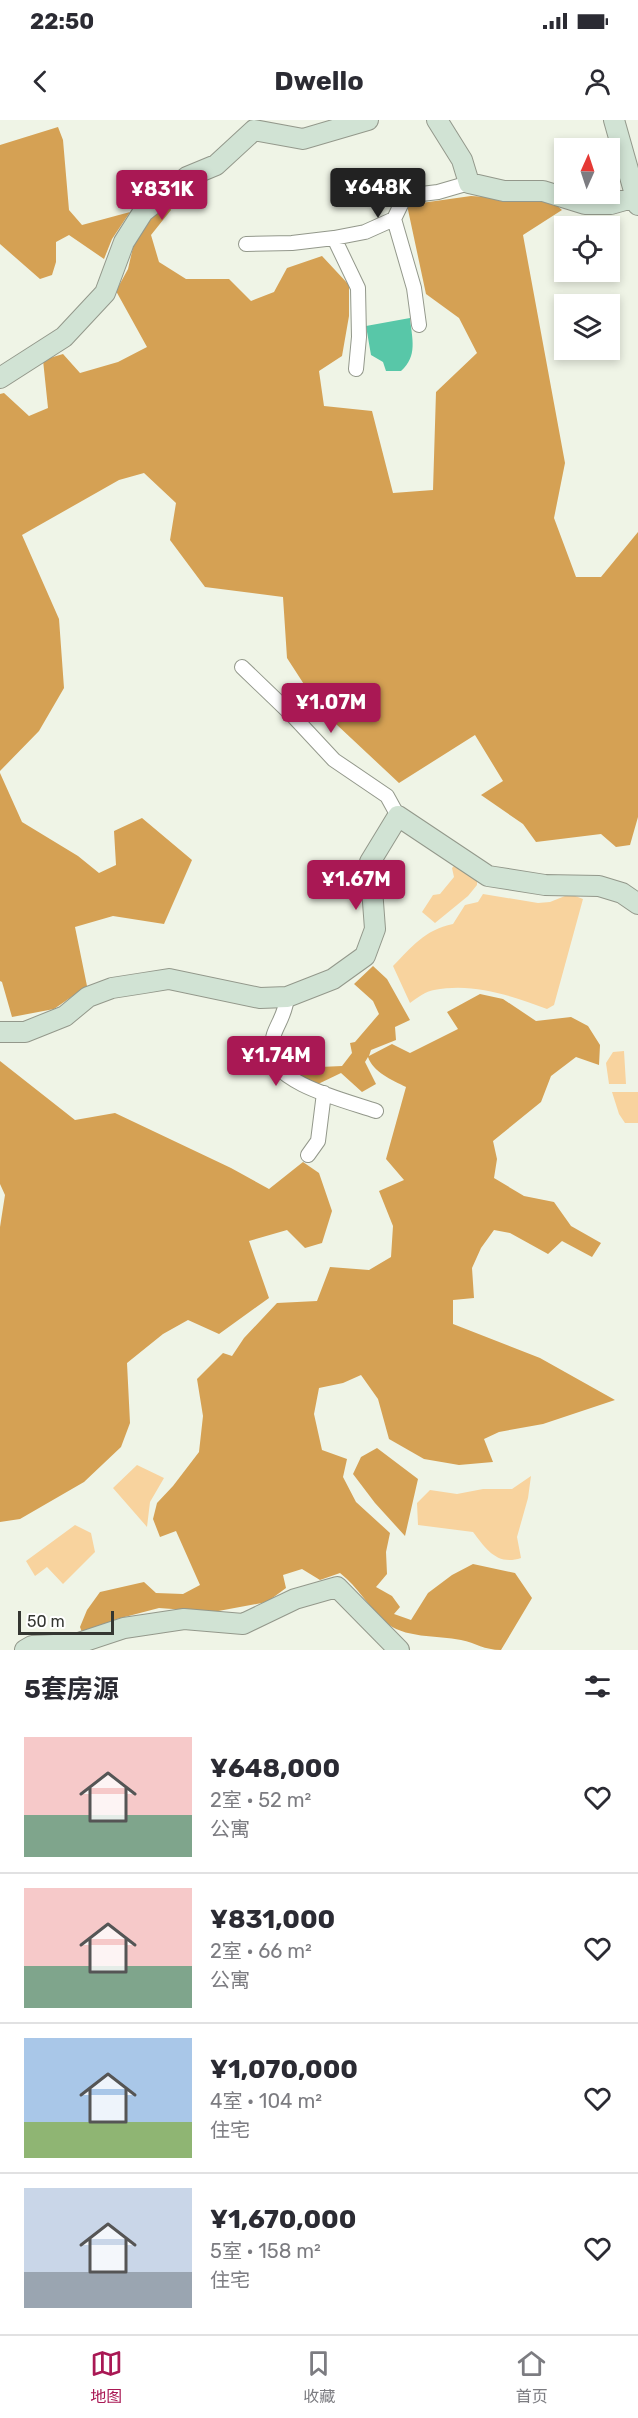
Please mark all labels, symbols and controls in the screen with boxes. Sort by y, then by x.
text: 22:50 [30,8,94,35]
icon: back [24,65,57,98]
text: Dwello [274,65,364,97]
icon: person [581,65,614,98]
north arrow [554,138,620,204]
map controls [554,138,620,360]
pin: ¥648K [336,168,420,219]
pin: ¥831K [120,170,204,221]
text: ¥648K [344,175,412,199]
text: ¥831K [130,177,194,201]
button: locate [554,216,620,282]
button: layers [554,294,620,360]
pin: ¥1.07M [282,683,380,734]
text: ¥1.07M [296,690,366,714]
pin: ¥1.67M [307,860,405,911]
text: ¥1.67M [321,867,391,891]
pin: ¥1.74M [227,1036,325,1087]
text: ¥1.74M [241,1043,311,1067]
scale bar [18,1608,114,1636]
text: 50 m [27,1612,65,1631]
icon: filters [581,1670,614,1703]
text: 5套房源 [24,1674,119,1705]
text: ¥648,000 [210,1753,340,1784]
icon: home [72,1761,144,1833]
icon: heart [581,1781,614,1814]
text: 2室 · 52 m² [210,1788,311,1812]
text: 公寓 [210,1817,250,1841]
text: ¥831,000 [210,1904,335,1935]
icon: home [72,1912,144,1984]
icon: heart [581,1932,614,1965]
text: 2室 · 66 m² [210,1939,312,1963]
text: 公寓 [210,1968,250,1992]
text: ¥1,070,000 [210,2054,358,2085]
icon: home [72,2062,144,2134]
icon: heart [581,2082,614,2115]
text: 4室 · 104 m² [210,2089,322,2113]
text: 住宅 [210,2118,250,2142]
text: ¥1,670,000 [210,2204,356,2235]
icon: home [72,2212,144,2284]
icon: heart [581,2232,614,2265]
text: 5室 · 158 m² [210,2239,321,2263]
text: 住宅 [210,2268,250,2292]
tab: 地图 [90,2347,123,2407]
tab: 收藏 [302,2347,335,2407]
tab: 首页 [515,2347,548,2407]

